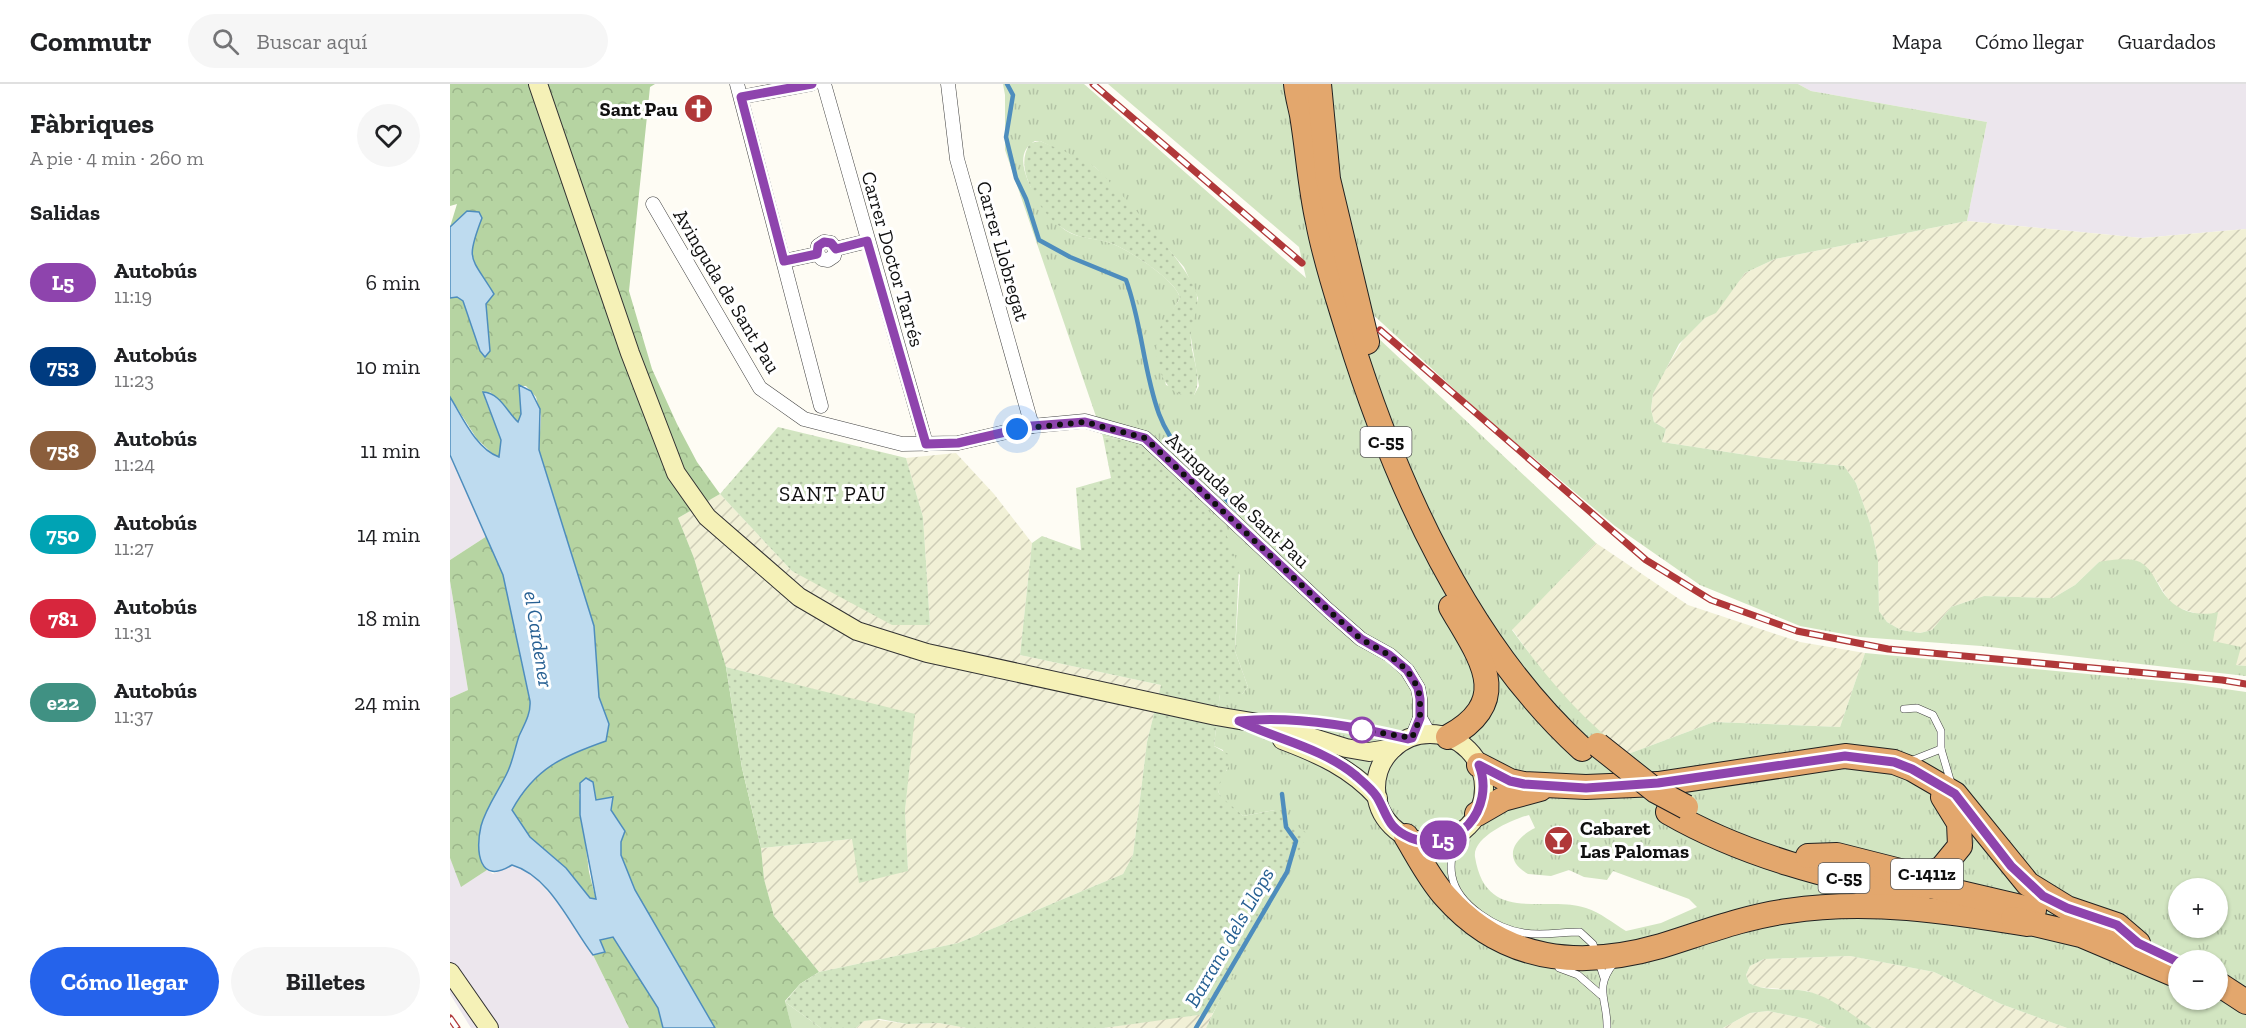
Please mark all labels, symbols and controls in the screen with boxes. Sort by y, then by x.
search box [188,14,608,68]
text: Commutr [30,25,152,58]
icon: search [209,25,242,58]
text: Buscar aquí [257,28,367,55]
text: Mapa [1892,29,1942,54]
text: Cómo llegar [1975,29,2085,54]
text: Guardados [2118,29,2216,54]
church icon: Sant Pau [683,93,715,125]
place label: Sant Pau [600,97,678,121]
button: heart [357,104,420,167]
text: Fàbriques [30,107,154,140]
text: A pie · 4 min · 260 m [30,146,204,170]
street label: Carrer Doctor Tarrés [856,169,930,349]
street label: Carrer Llobregat [972,178,1035,324]
text: Salidas [30,199,100,226]
street label: Avinguda de Sant Pau [668,204,786,378]
text: Autobús [114,257,197,284]
text: 6 min [366,269,420,296]
text: L5 [52,270,74,295]
text: 11:19 [114,284,152,308]
text: Autobús [114,341,197,368]
text: 10 min [356,353,420,380]
text: 753 [47,354,79,379]
text: 11:23 [114,368,154,392]
your location [1002,414,1032,444]
text: Autobús [114,425,197,452]
street label: Avinguda de Sant Pau [1161,427,1315,573]
road number: C-55 [1360,427,1412,457]
text: 11 min [360,437,420,464]
text: 758 [47,438,79,463]
text: 11:24 [114,452,155,476]
district label: SANT PAU [779,481,887,506]
text: Autobús [114,509,197,536]
text: 14 min [357,521,420,548]
text: 750 [46,522,80,547]
text: 11:27 [114,536,154,560]
water label: el Cardener [519,589,559,690]
text: Autobús [114,593,197,620]
text: 18 min [357,605,420,632]
text: 781 [48,606,78,631]
text: 11:31 [114,620,151,644]
text: Autobús [114,677,197,704]
text: 24 min [354,689,420,716]
text: e22 [47,690,79,715]
text: 11:37 [114,704,153,728]
unlabelled marker [1349,717,1375,743]
place label: Cabaret Las Palomas [1580,816,1689,863]
line badge: L5 [1416,820,1470,860]
bar icon: Cabaret Las Palomas [1543,824,1575,856]
text: L5 [1432,828,1454,853]
road number: C-1411z [1891,859,1963,889]
water label: Barranc dels Llops [1179,863,1279,1011]
road number: C-55 [1818,863,1870,893]
map controls [2168,878,2228,1010]
button: + [2168,878,2228,938]
button: Cómo llegar [30,947,219,1016]
button: Billetes [231,947,420,1016]
button: − [2168,950,2228,1010]

